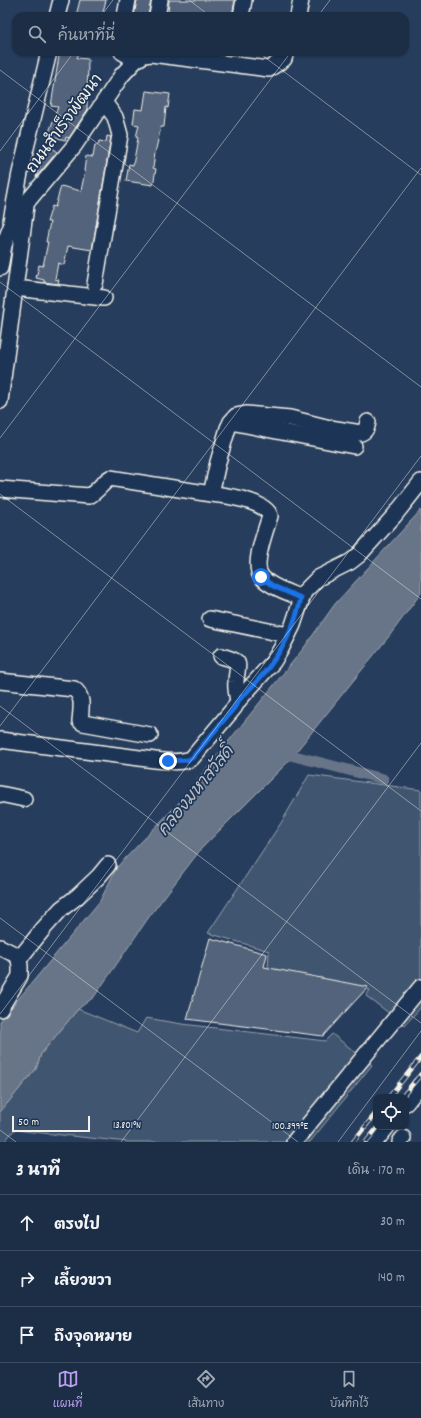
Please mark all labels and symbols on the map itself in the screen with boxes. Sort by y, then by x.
street label: ถนนสำเร็จพัฒนา [19,68,109,179]
route start [252,568,270,586]
water label: คลองมหาสวัสดิ์ [148,734,244,842]
route end [159,752,177,770]
scale bar [12,1114,90,1133]
text: 13.801°N [113,1119,141,1133]
text: 100.399°E [272,1120,309,1134]

